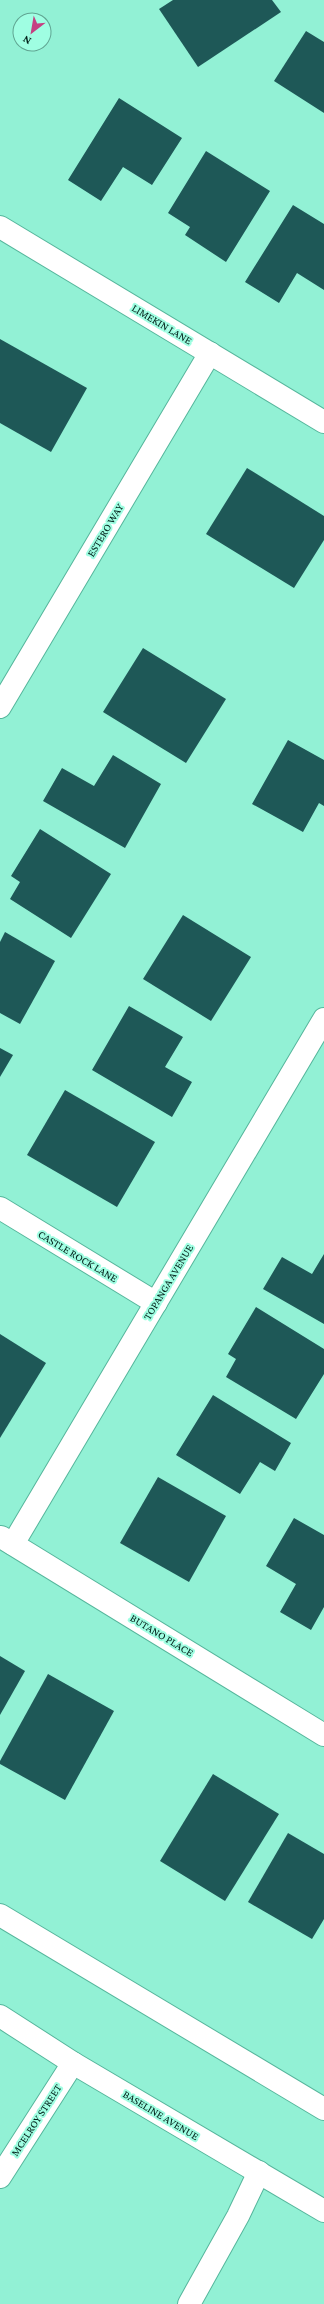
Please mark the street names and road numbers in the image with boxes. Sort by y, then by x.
street label: LIMEKIN LANE [130,301,194,347]
street label: ESTERO WAY [84,501,126,559]
street label: CASTLE ROCK LANE [36,1228,120,1284]
street label: TOPANGA AVENUE [141,1242,195,1322]
street label: BUTANO PLACE [128,1611,196,1659]
street label: MCELROY STREET [8,2082,64,2158]
street label: BASELINE AVENUE [121,2088,201,2142]

